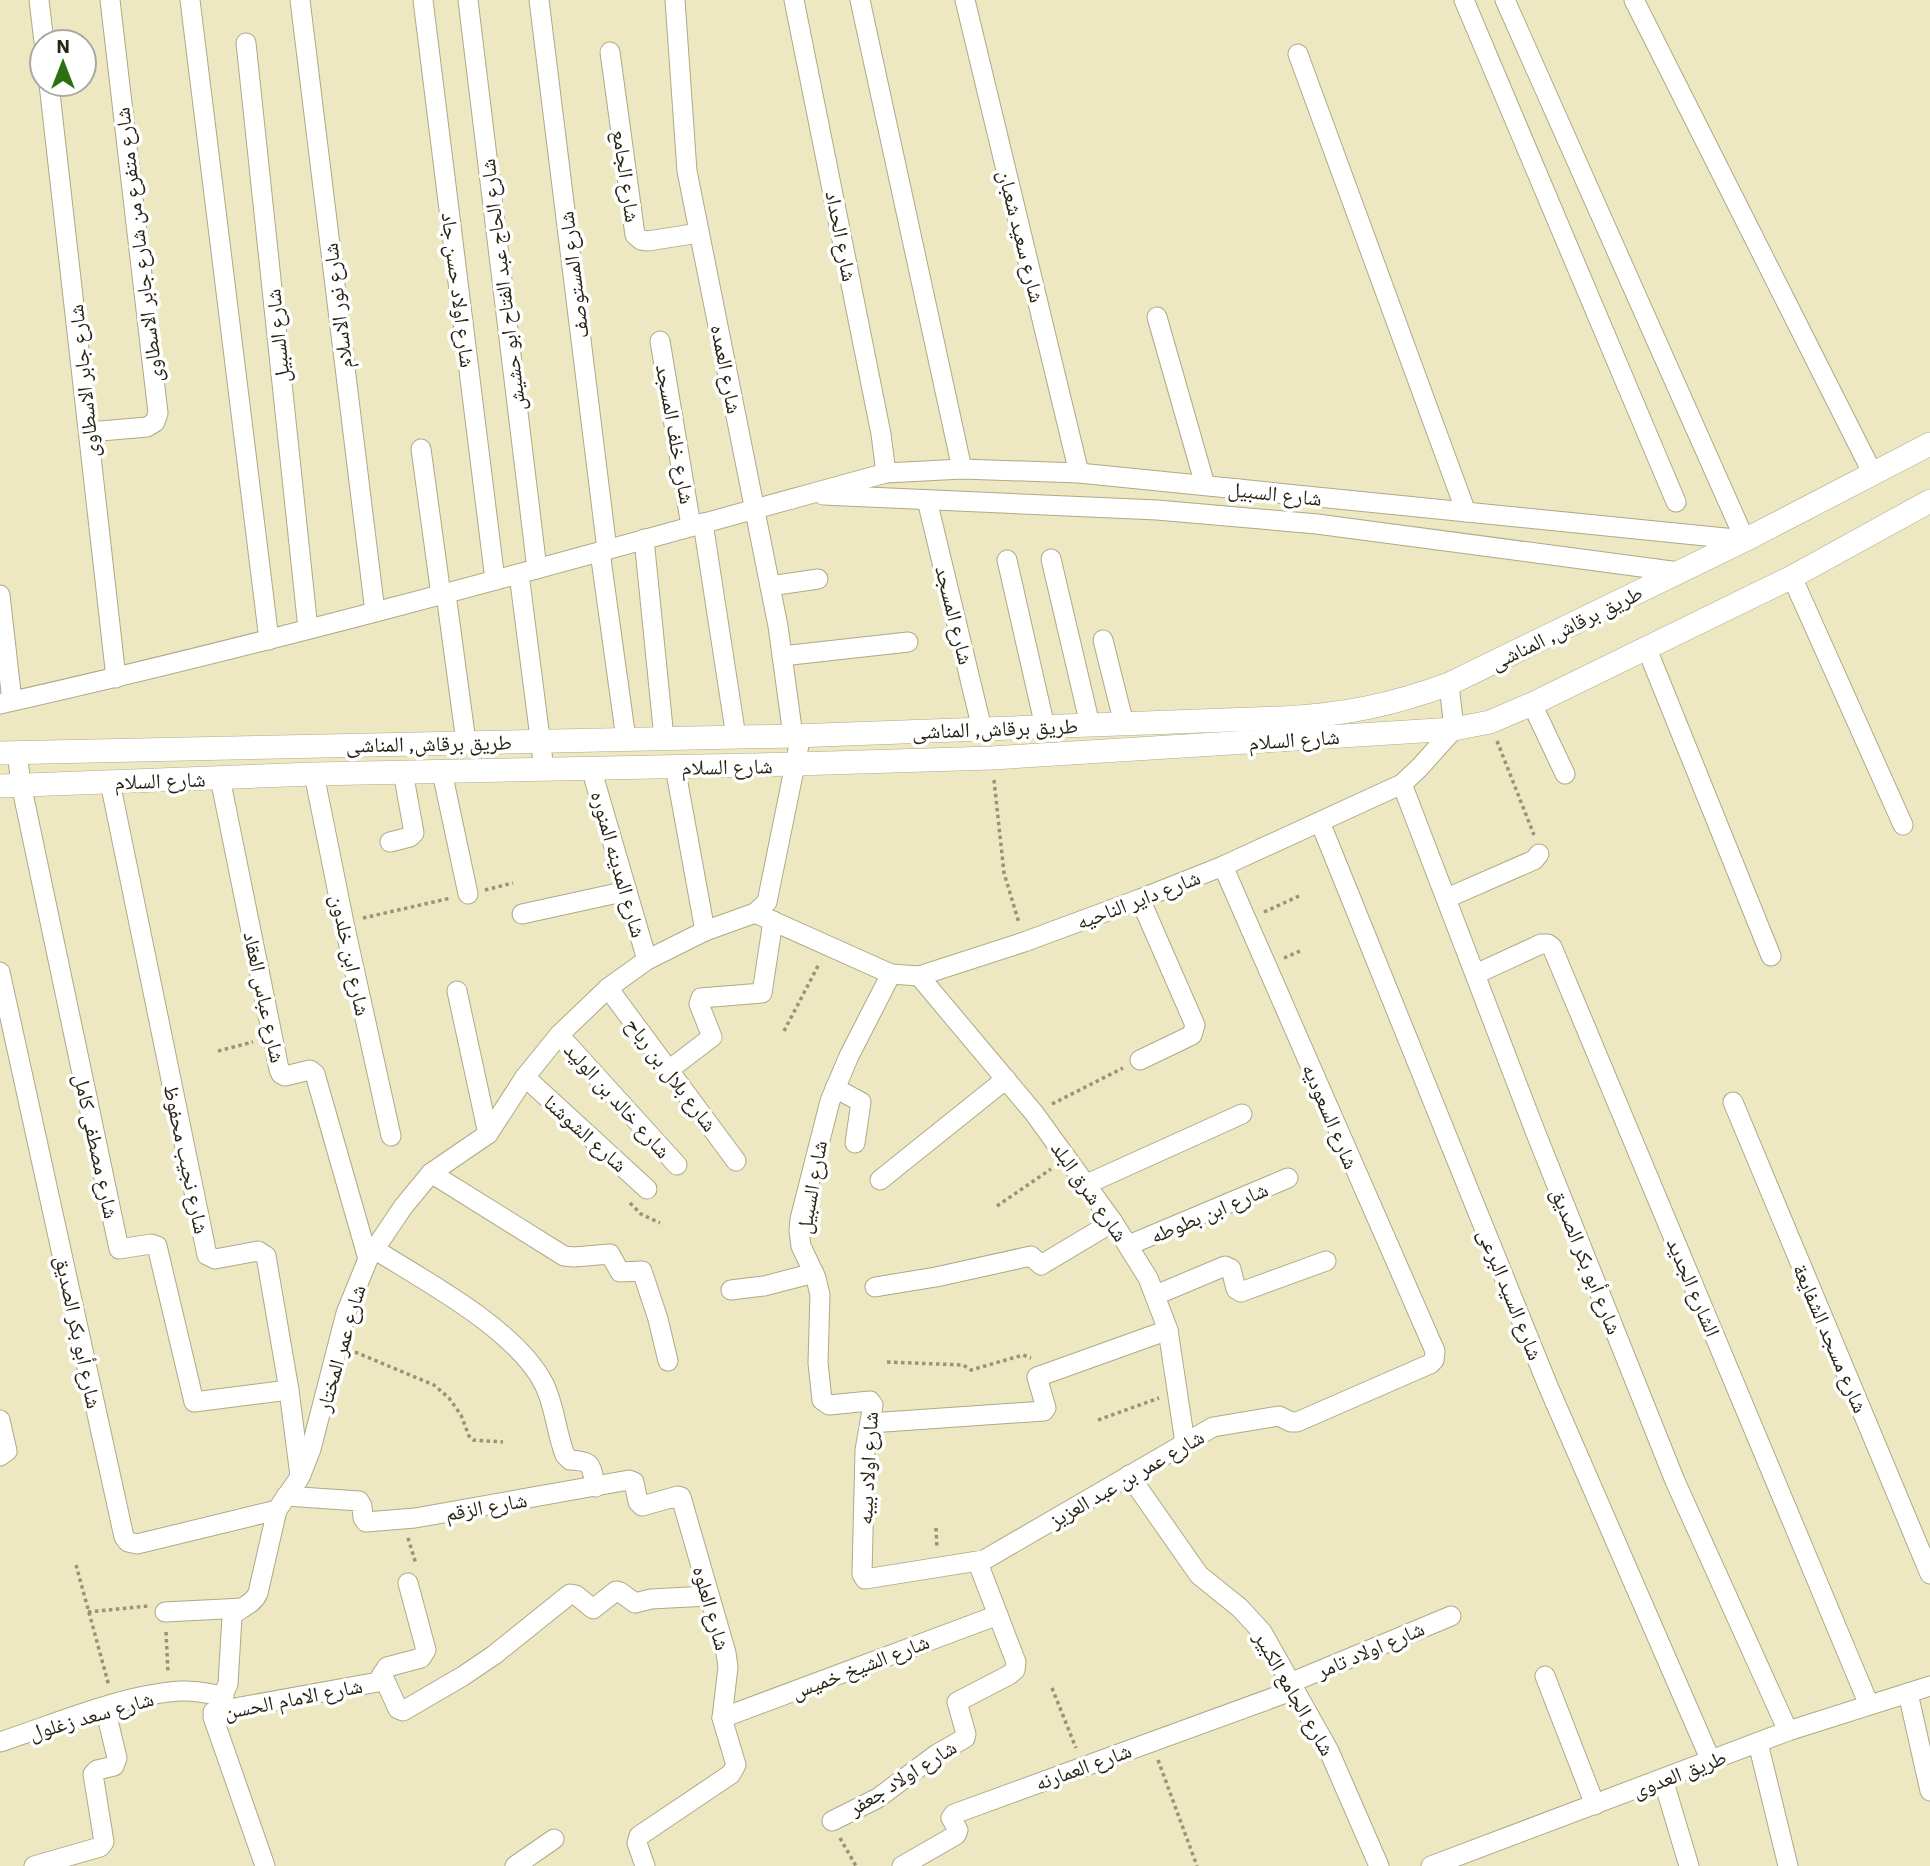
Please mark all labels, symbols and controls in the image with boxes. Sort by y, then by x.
north arrow [28,28,98,98]
text: N [56,34,70,58]
street label: شارع متفرع من شارع جابر الاسطاوى [107,106,169,384]
street label: شارع الجامع [607,128,647,224]
street label: شارع الحاج عبد الفتاح ابو حشيش [473,157,531,413]
street label: شارع سعيد شعبان [992,167,1052,305]
street label: شارع الحداد [819,188,865,284]
street label: شارع المستوصف [551,210,595,340]
street label: شارع اولاد حسن جاد [436,211,482,369]
street label: شارع نور الاسلام [315,241,360,370]
street label: شارع السبيل [258,288,296,384]
street label: شارع جابر الاسطاوى [61,303,105,459]
street label: شارع العمده [705,322,749,416]
street label: شارع خلف المسجد [650,362,702,506]
street label: شارع السبيل [1227,474,1323,512]
street label: شارع المسجد [929,563,981,667]
street label: طريق برقاش, المناشى [1485,578,1647,676]
street label: طريق برقاش, المناشى [911,711,1079,745]
street label: شارع السلام [1247,722,1341,757]
street label: طريق برقاش, المناشى [346,728,512,758]
street label: شارع السلام [681,751,773,782]
street label: شارع السلام [114,764,206,797]
street label: شارع المدينه المنوره [585,787,653,941]
street label: شارع داير الناحيه [1072,863,1204,935]
street label: شارع ابن خلدون [324,892,378,1018]
street label: شارع عباس العقاد [237,929,293,1065]
street label: شارع بلال بن رباح [620,1011,724,1137]
street label: شارع خالد بن الوليد [558,1036,678,1164]
street label: شارع السعوديه [1296,1059,1366,1173]
street label: شارع مصطفى كامل [68,1071,126,1221]
street label: شارع نجيب محفوظ [158,1082,216,1236]
street label: شارع الشوشنا [538,1088,634,1178]
street label: شارع شرق البلد [1045,1135,1135,1247]
street label: شارع السبيل [789,1138,833,1236]
street label: شارع ابن بطوطه [1146,1175,1272,1249]
street label: شارع أبو بكر الصديق [1545,1184,1629,1338]
street label: شارع السيد البرعى [1472,1224,1550,1364]
street label: الشارع الجديد [1661,1233,1727,1341]
street label: شارع أبو بكر الصديق [49,1253,109,1411]
street label: شارع مسجد الشفايعة [1787,1259,1875,1417]
street label: شارع عمر المختار [308,1281,371,1416]
street label: شارع اولاد بيبه [850,1411,884,1525]
street label: شارع عمر بن عبد العزيز [1043,1422,1209,1534]
street label: شارع الزقم [443,1485,529,1528]
street label: شارع العلوه [687,1563,737,1653]
street label: شارع اولاد تامر [1311,1614,1428,1685]
street label: شارع الجامع الكبير [1248,1625,1342,1760]
street label: شارع الشيخ خميس [787,1627,933,1705]
street label: شارع الامام الحسن [221,1671,365,1726]
street label: شارع سعد زغلول [25,1684,157,1746]
street label: شارع اولاد جعفر [842,1733,962,1822]
street label: شارع العمارنه [1031,1736,1135,1796]
street label: طريق العدوى [1628,1742,1730,1804]

